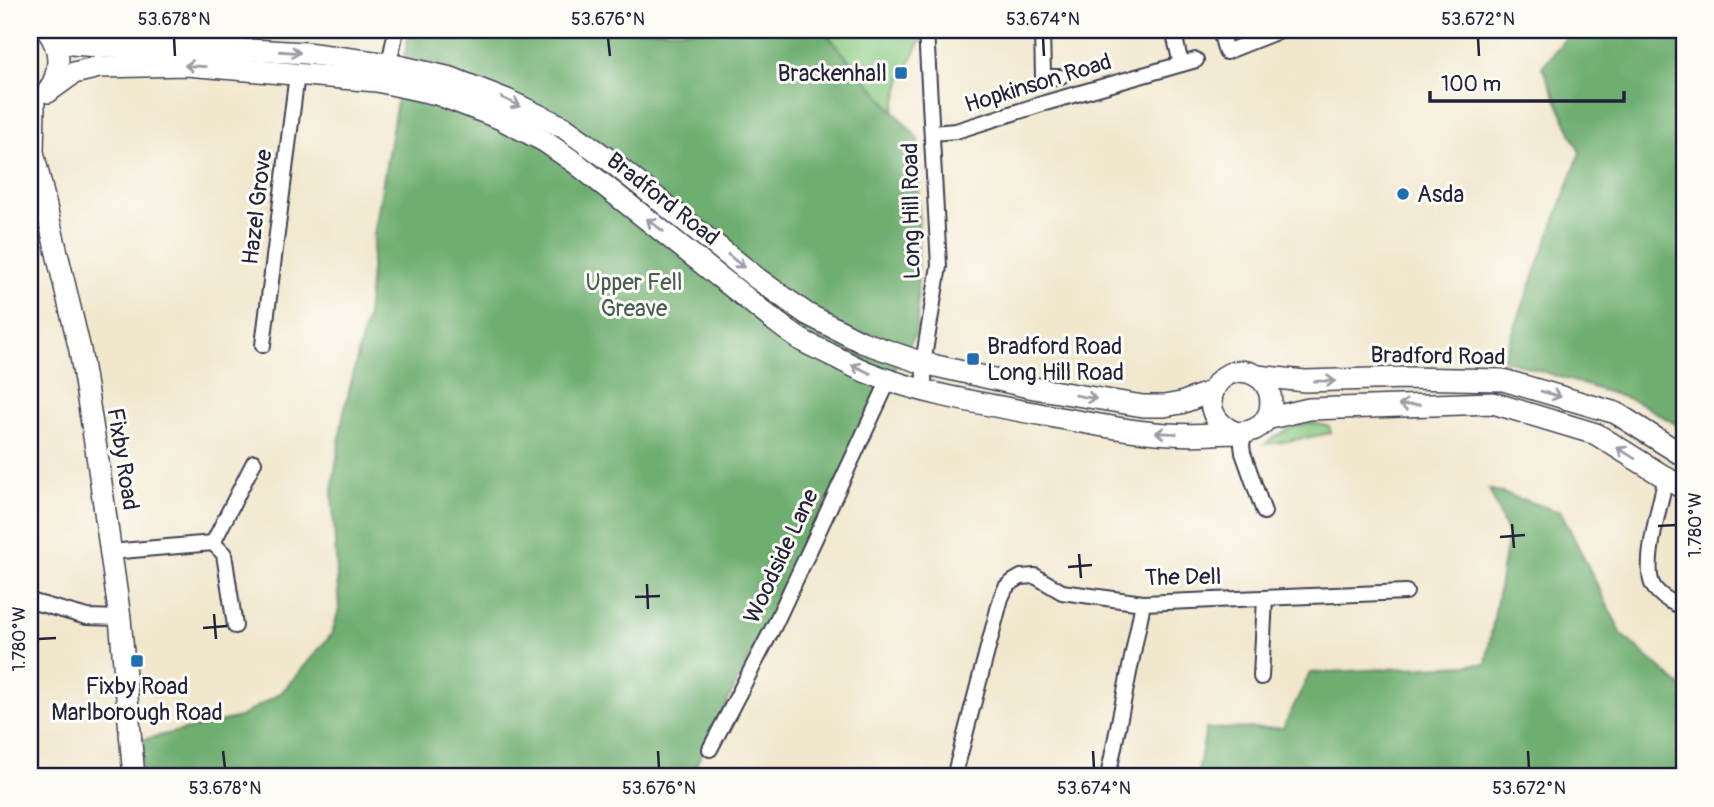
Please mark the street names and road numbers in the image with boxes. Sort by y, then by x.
street label: Hopkinson Road [961,47,1115,119]
street label: Long Hill Road [895,142,927,280]
street label: Bradford Road [601,146,725,252]
street label: Hazel Grove [236,147,279,266]
street label: Bradford Road [1370,340,1506,372]
street label: Fixby Road [101,406,145,512]
street label: Woodside Lane [737,483,825,628]
street label: The Dell [1144,562,1222,592]

